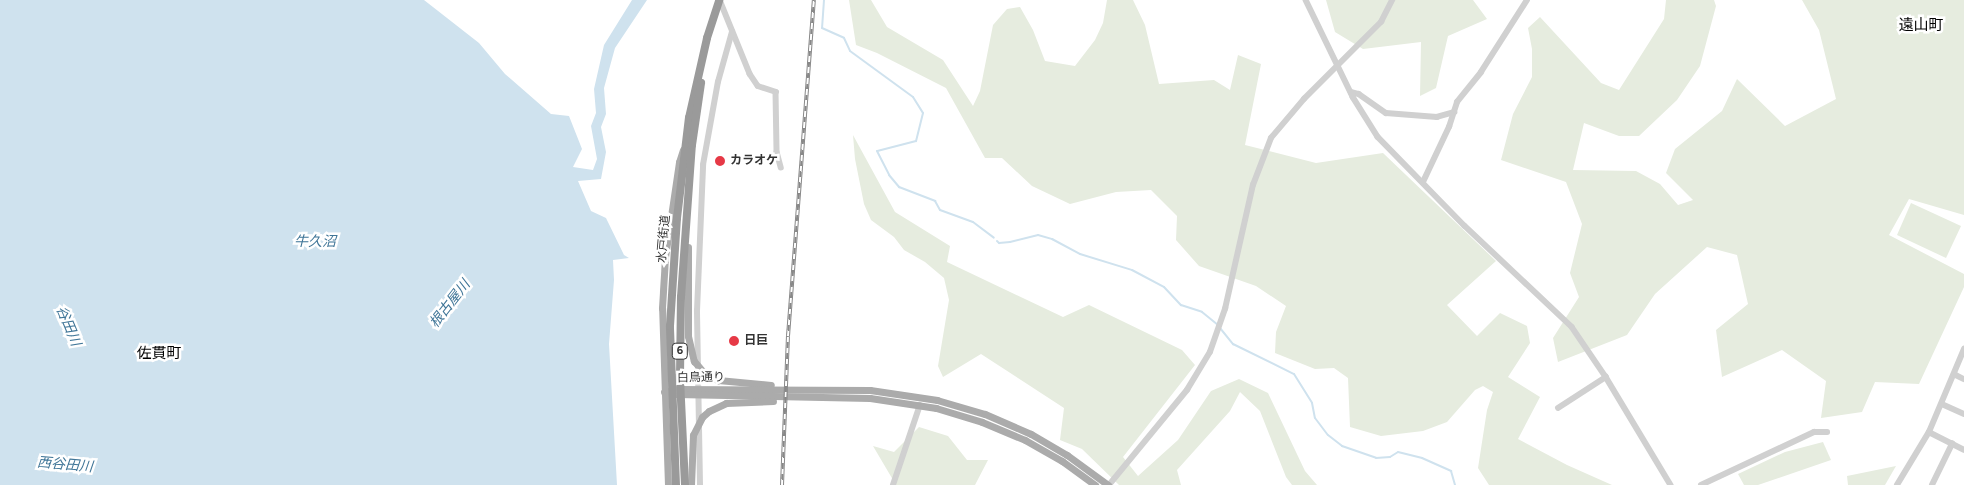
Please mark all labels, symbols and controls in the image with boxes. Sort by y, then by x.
district label: 遠山町 [1899,17,1943,35]
place label: カラオケ [730,154,778,168]
marker: カラオケ [714,155,726,167]
street label: 水戸街道 [655,214,673,264]
water label: 牛久沼 [294,234,336,250]
water label: 根古屋川 [426,277,474,331]
water label: 谷田川 [52,303,84,349]
place label: 日巨 [744,334,768,348]
marker: 日巨 [728,335,740,347]
road number: 6 [671,342,689,360]
district label: 佐貫町 [137,345,181,363]
street label: 白鳥通り [677,370,725,386]
water label: 西谷田川 [36,454,94,476]

